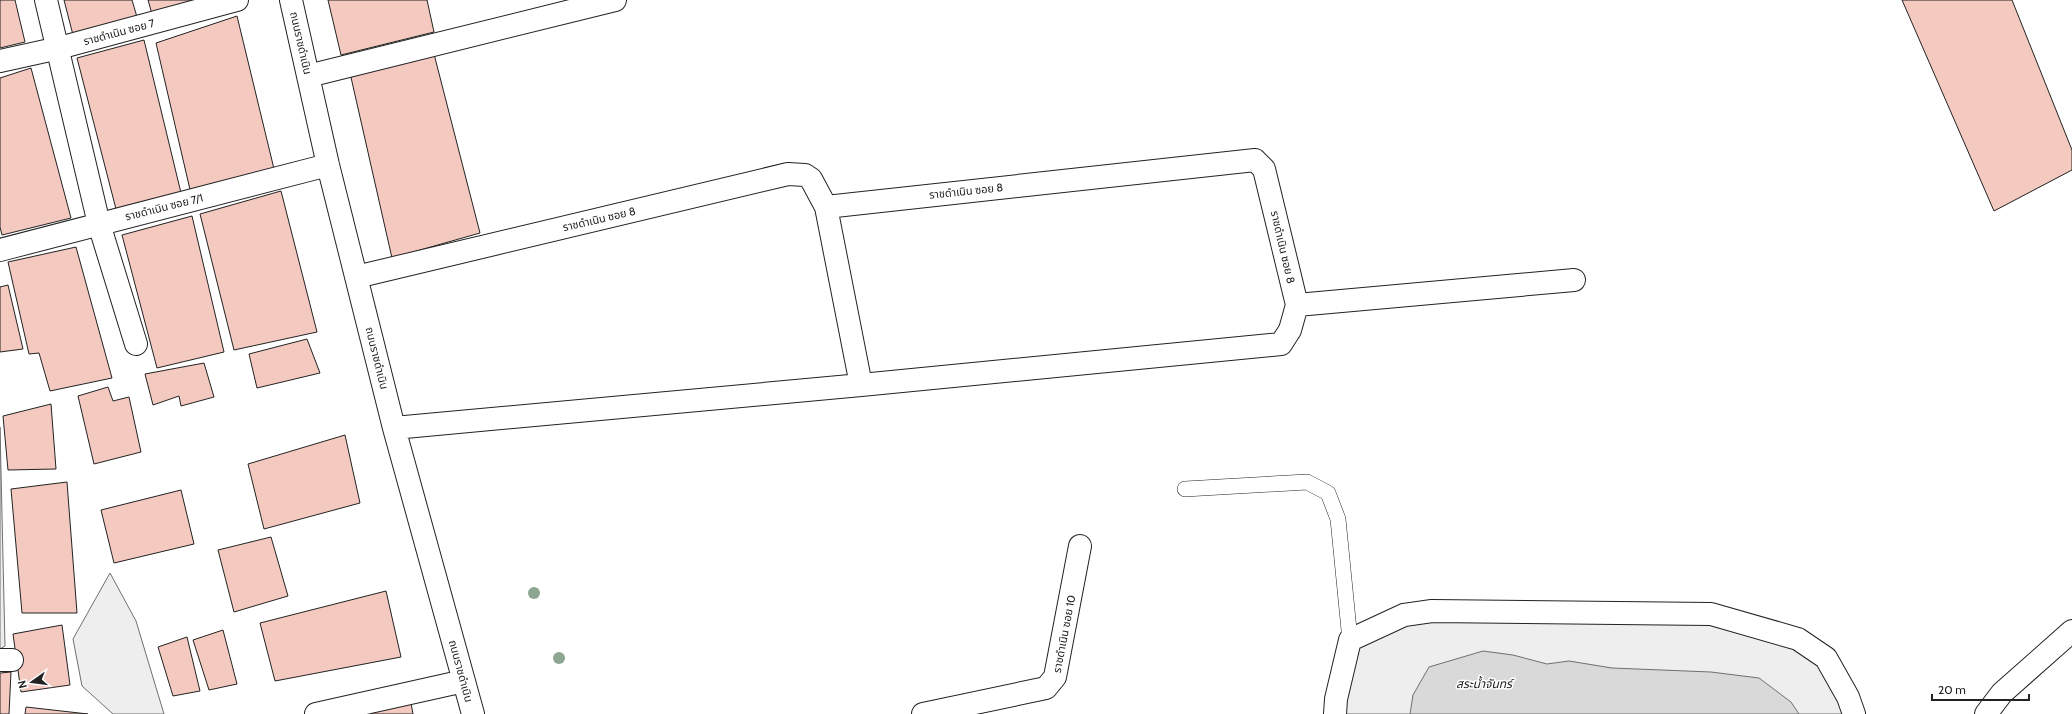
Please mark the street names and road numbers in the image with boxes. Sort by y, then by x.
street label: ถนนราชดำเนิน [287,10,315,76]
street label: ราชดำเนิน ซอย 7 [82,16,157,48]
street label: ราชดำเนิน ซอย 8 [928,180,1004,202]
street label: ราชดำเนิน ซอย 7/1 [124,191,204,223]
street label: ราชดำเนิน ซอย 8 [561,204,637,234]
street label: ราชดำเนิน ซอย 8 [1268,209,1298,285]
street label: ถนนราชดำเนิน [362,325,392,391]
street label: ราชดำเนิน ซอย 10 [1050,594,1078,674]
street label: ถนนราชดำเนิน [446,638,476,704]

